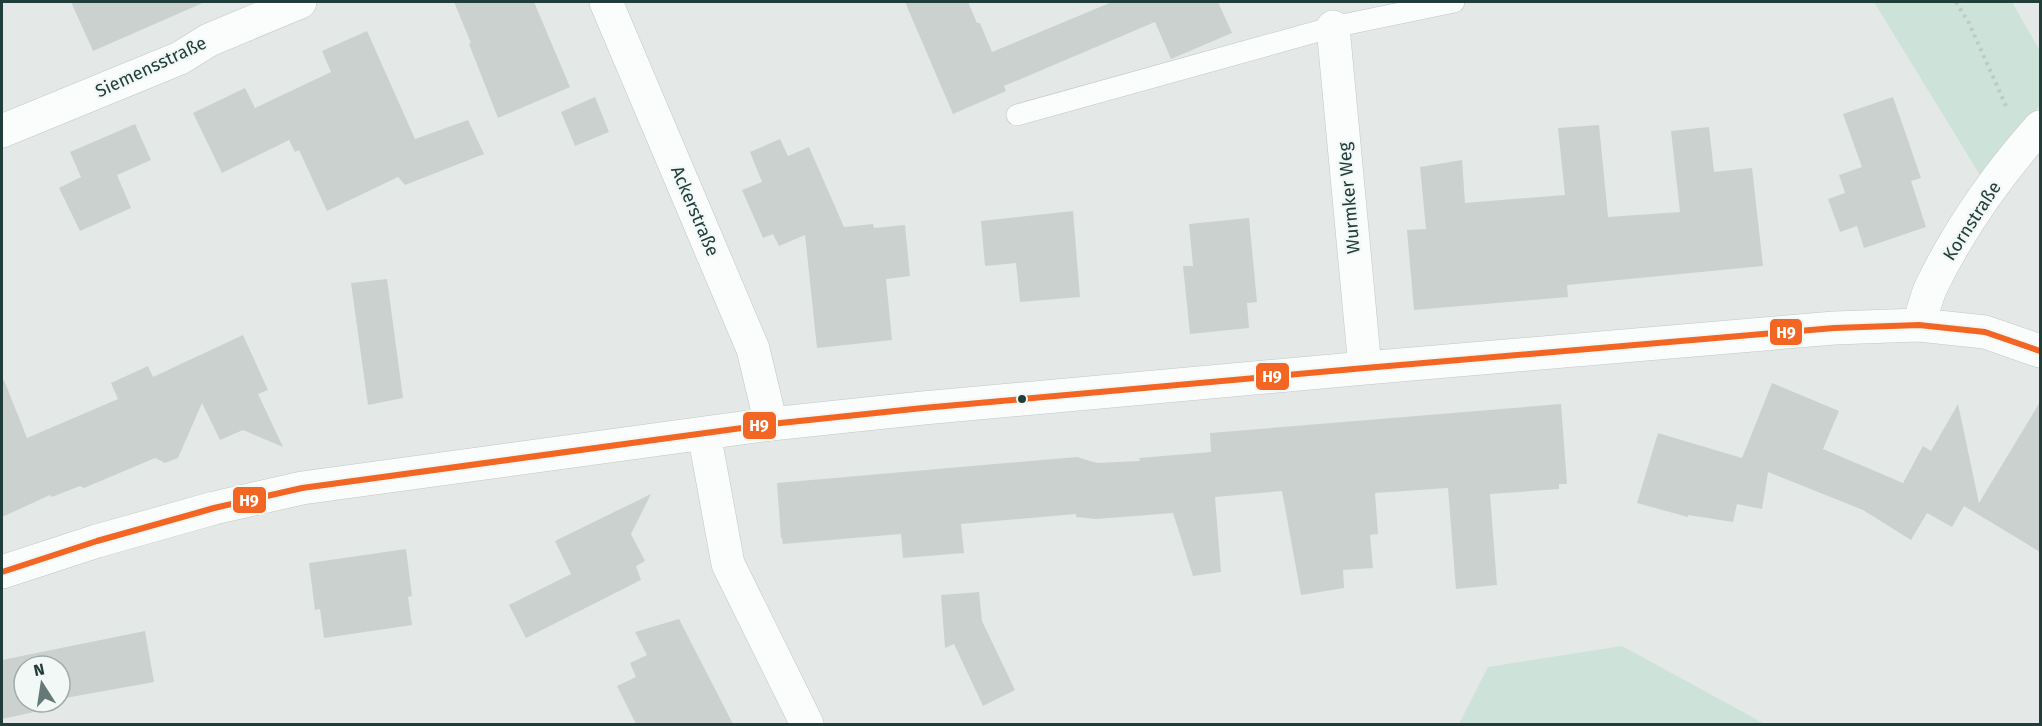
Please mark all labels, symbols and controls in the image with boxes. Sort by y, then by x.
street label: Siemensstraße [92,32,210,102]
street label: Wurmker Weg [1333,141,1365,255]
street label: Ackerstraße [666,163,724,259]
street label: Kornstraße [1938,177,2006,265]
line badge: H9 [1769,318,1803,346]
text: H9 [1776,323,1796,342]
line badge: H9 [1255,362,1290,391]
text: H9 [1262,367,1282,386]
unlabelled marker [1016,393,1028,405]
line badge: H9 [742,411,777,440]
text: H9 [749,416,769,435]
line badge: H9 [232,486,267,514]
text: H9 [239,491,259,510]
north arrow [12,654,72,714]
text: N [32,659,46,680]

